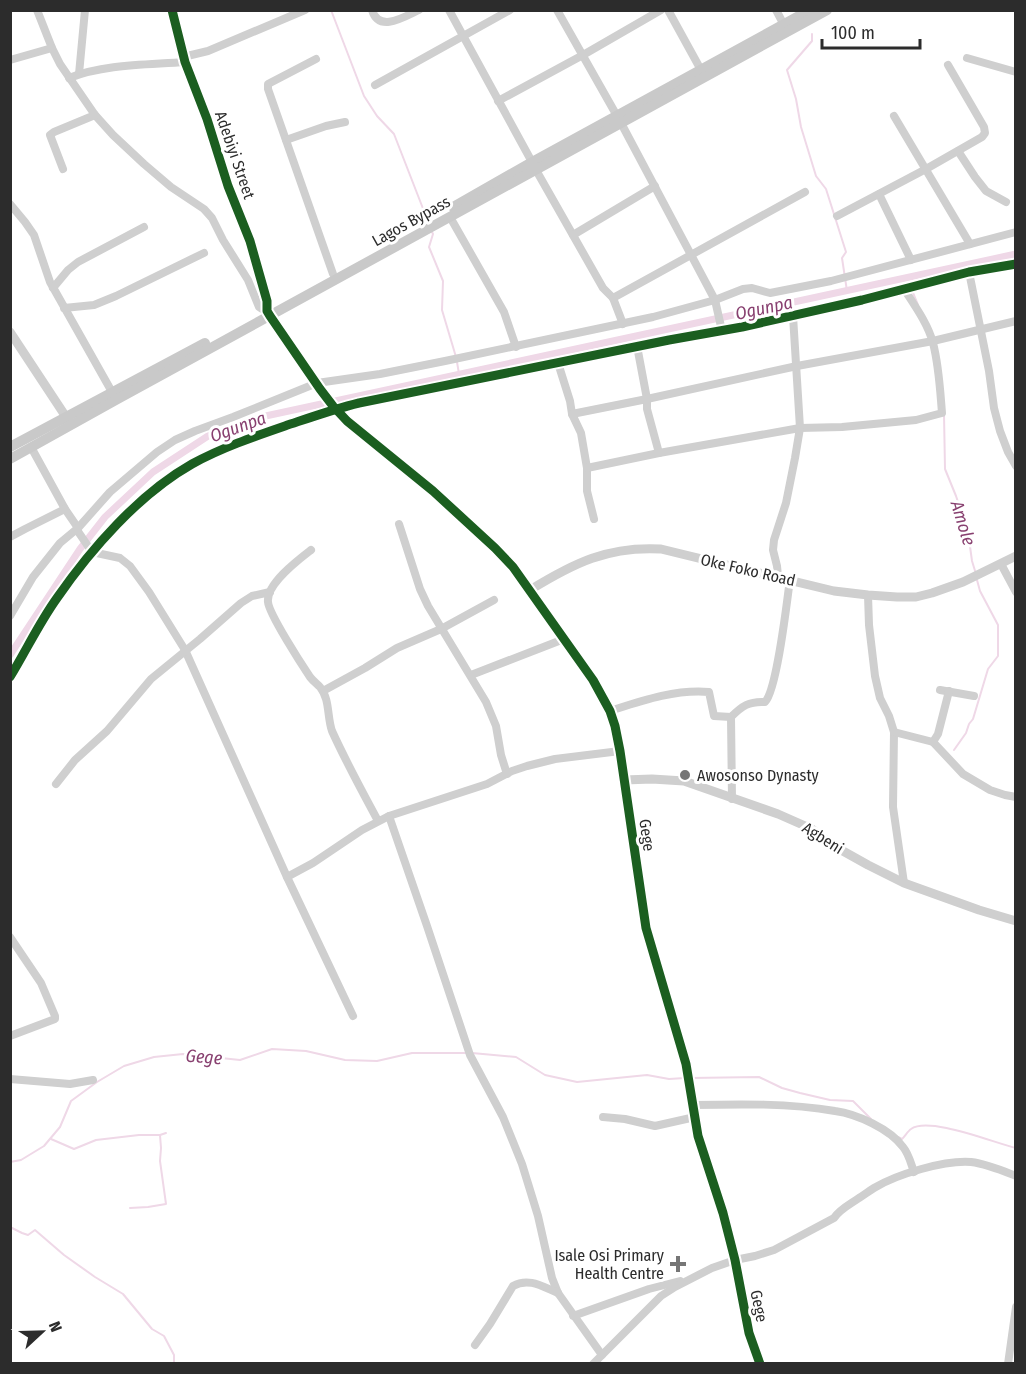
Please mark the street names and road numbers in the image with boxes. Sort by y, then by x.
street label: Adebiyi Street [211,109,259,202]
street label: Lagos Bypass [369,192,454,250]
street label: Oke Foko Road [699,550,797,590]
street label: Gege [635,818,659,852]
street label: Agbeni [799,818,847,858]
street label: Gege [746,1288,772,1324]

